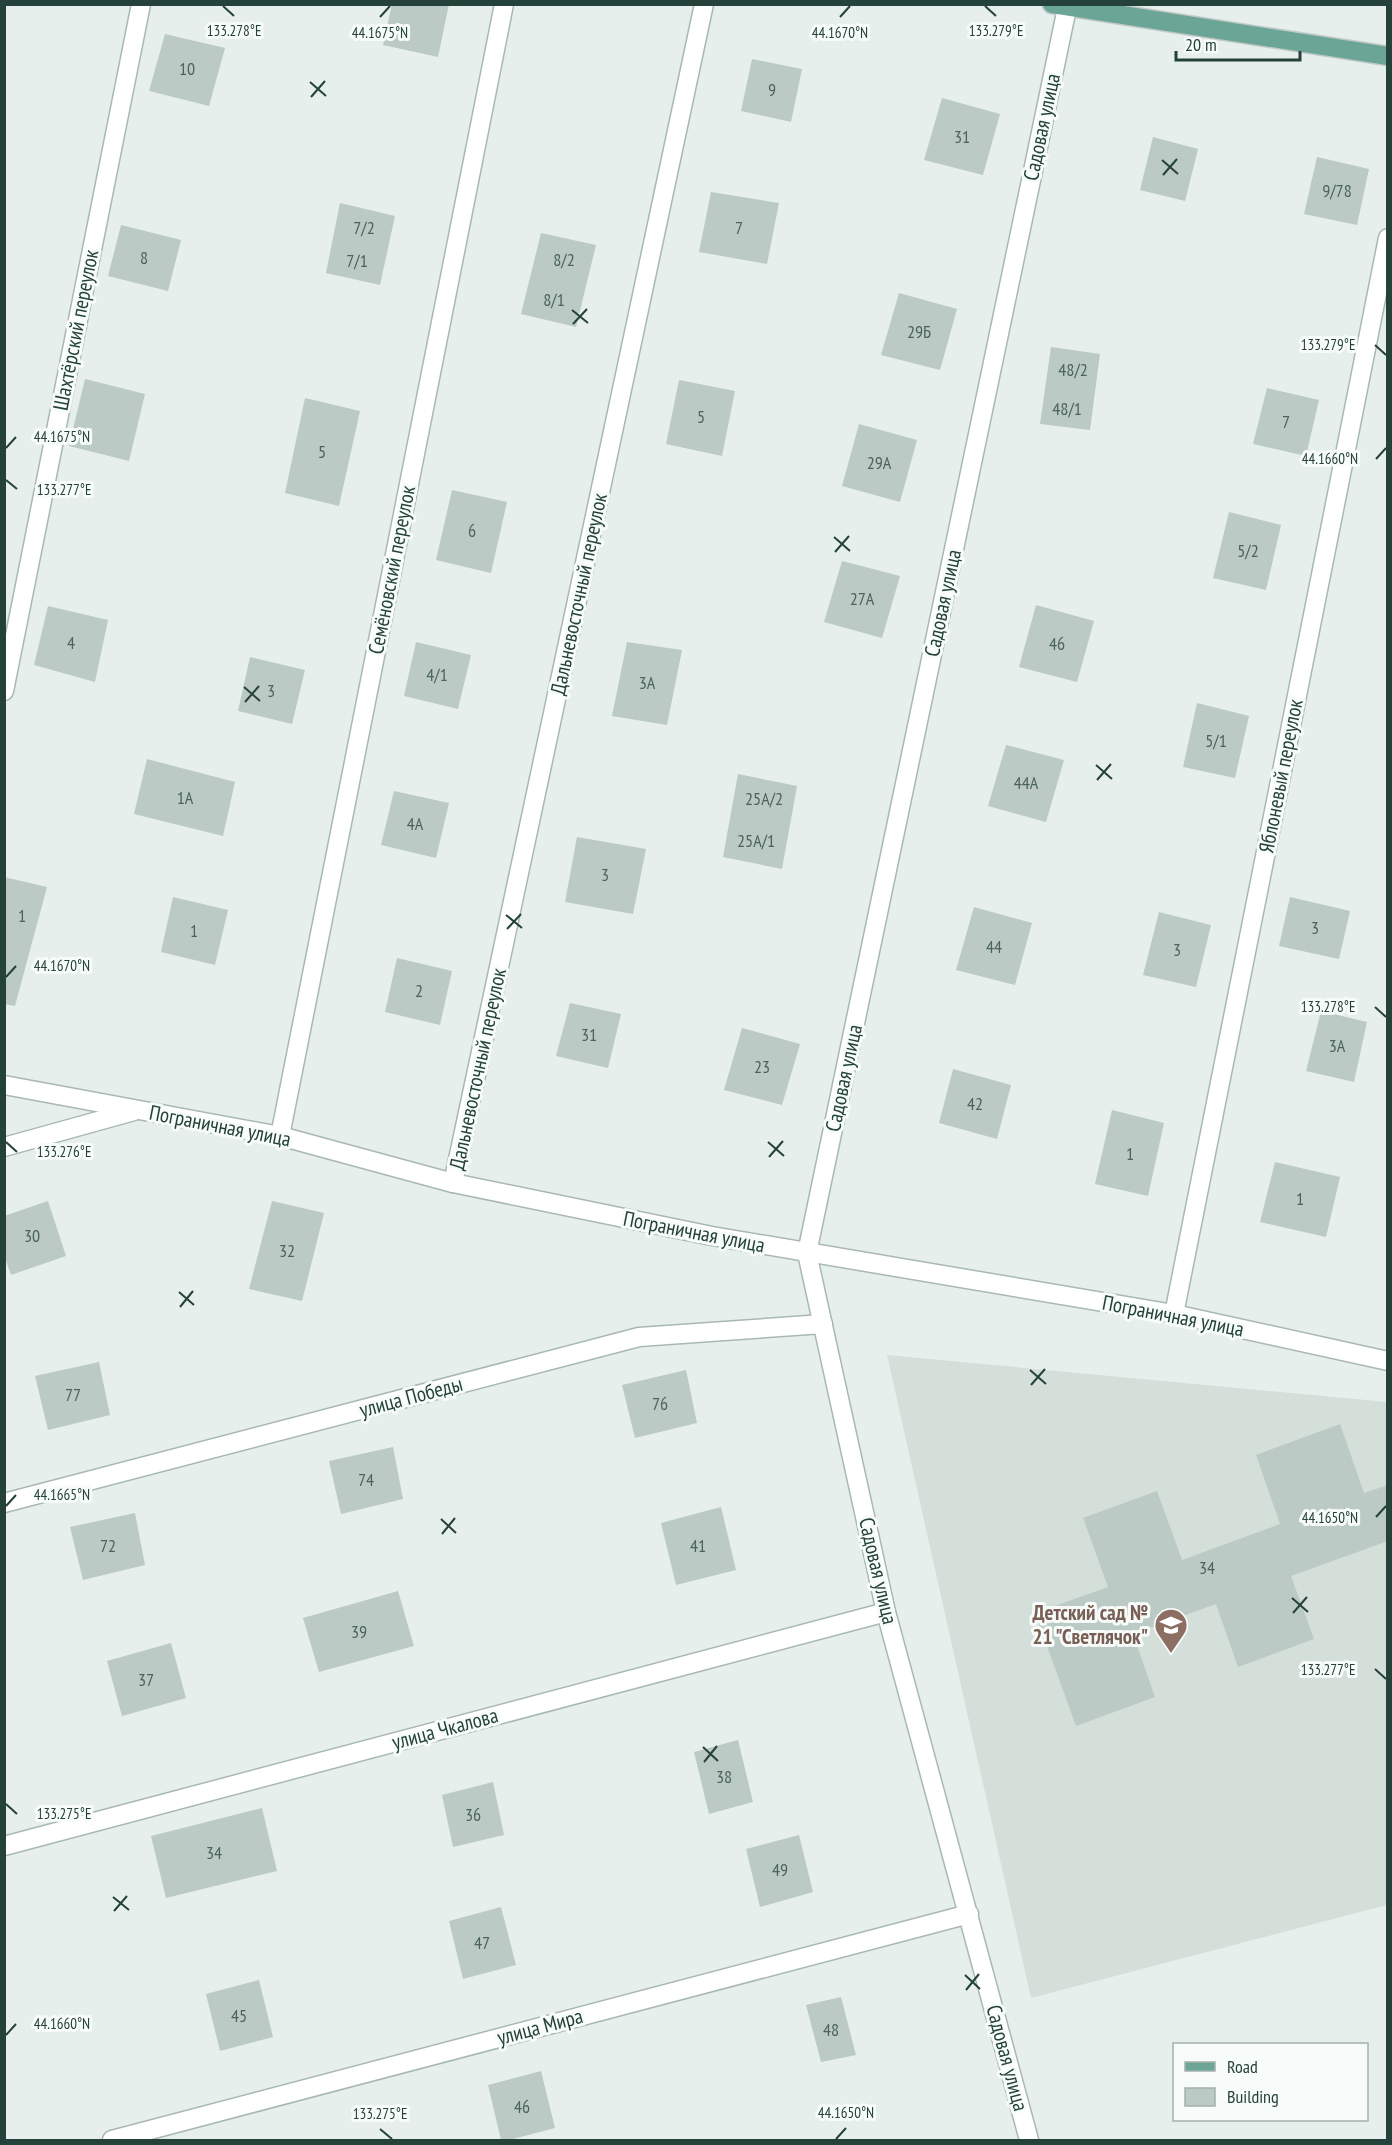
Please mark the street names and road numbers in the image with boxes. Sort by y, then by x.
street label: Садовая улица [1017,71,1066,183]
street label: Шахтёрский переулок [47,247,104,413]
street label: Семёновский переулок [362,483,421,656]
street label: Дальневосточный переулок [544,491,613,697]
street label: Садовая улица [918,547,967,659]
street label: Яблоневый переулок [1252,697,1309,855]
street label: Дальневосточный переулок [443,966,512,1172]
street label: Садовая улица [819,1022,868,1134]
street label: Пограничная улица [147,1099,293,1152]
street label: Пограничная улица [621,1205,767,1258]
street label: Пограничная улица [1100,1289,1246,1342]
street label: улица Победы [356,1370,465,1423]
street label: Садовая улица [853,1515,904,1627]
street label: улица Чкалова [389,1701,501,1756]
street label: улица Мира [494,2002,586,2051]
street label: Садовая улица [980,2002,1035,2114]

